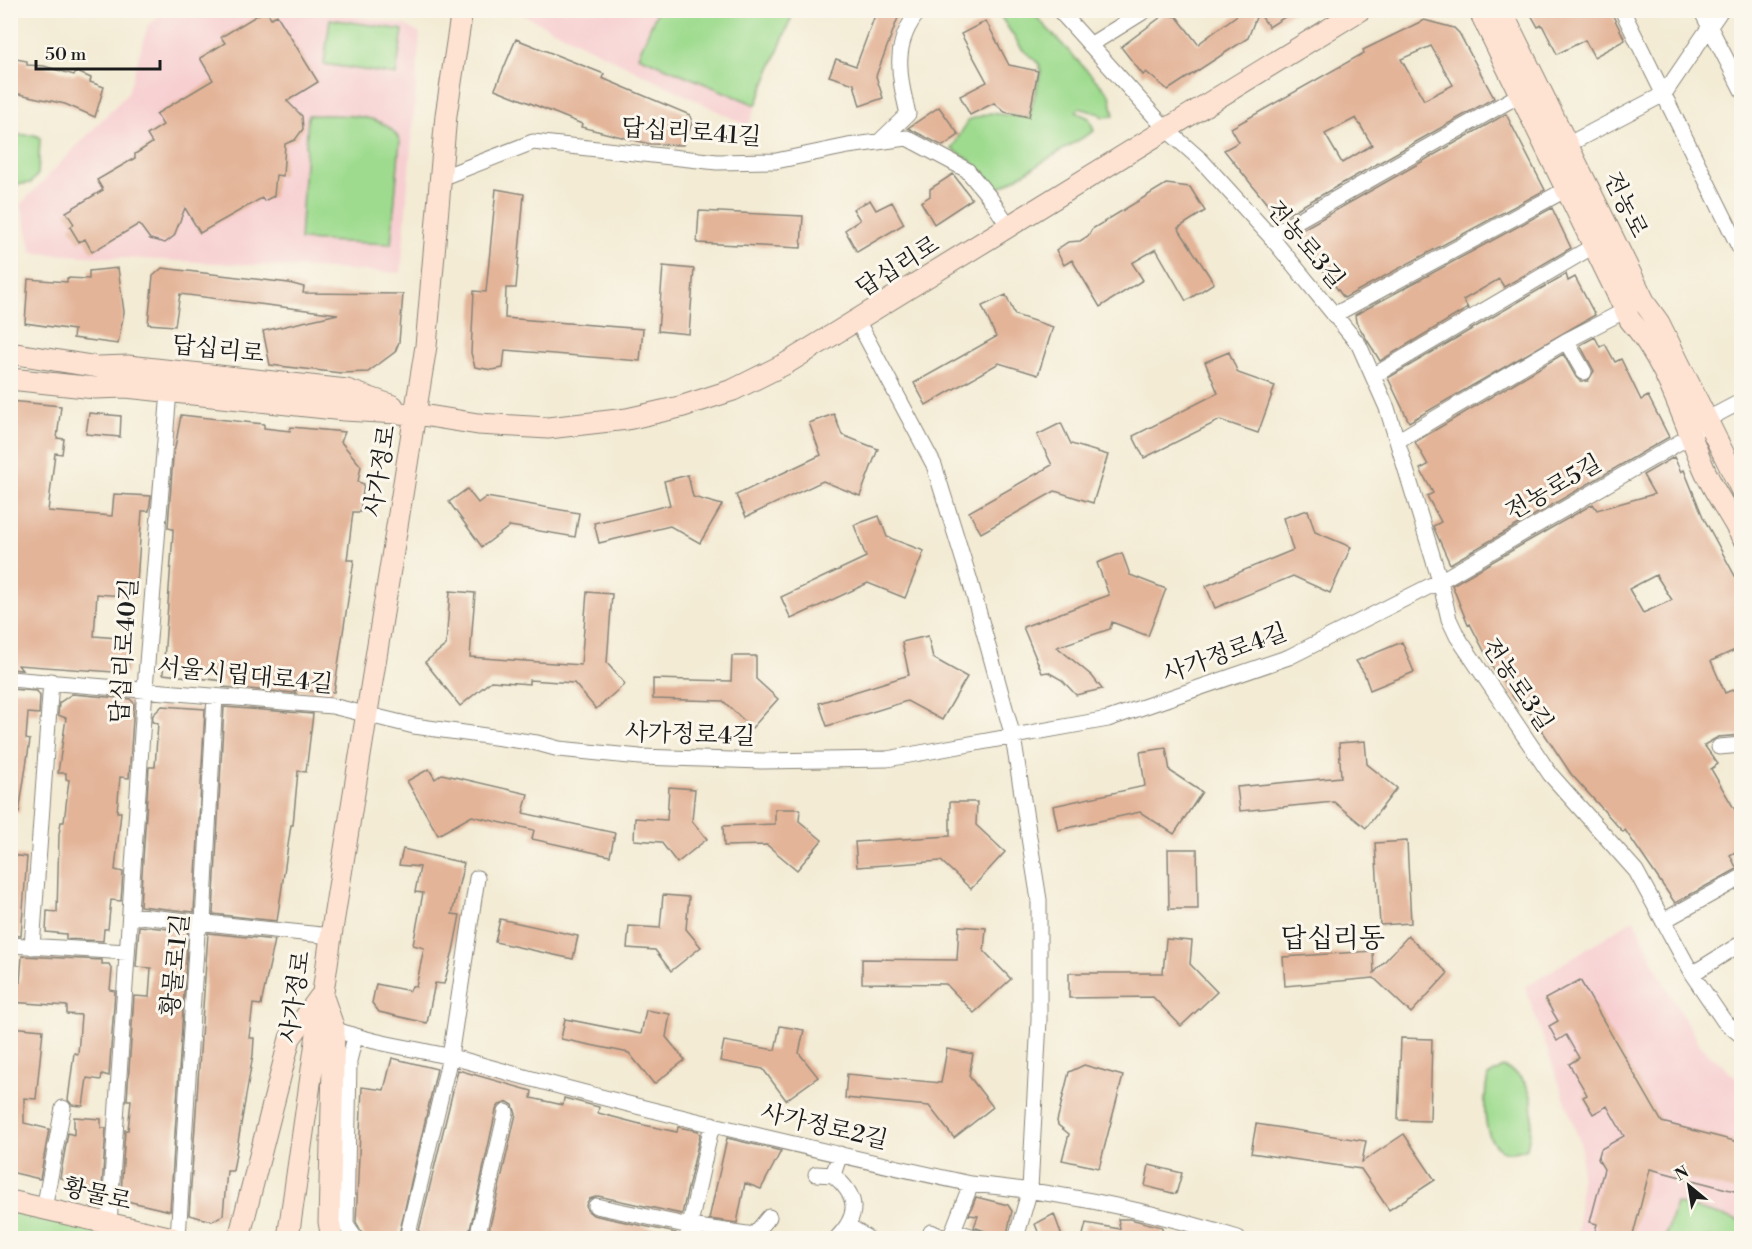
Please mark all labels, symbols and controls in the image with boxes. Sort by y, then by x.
scale bar [36,33,160,71]
text: 50 m [45,43,87,66]
street label: 답십리로41길 [620,113,762,153]
street label: 전농로 [1596,167,1654,243]
street label: 전농로3길 [1259,195,1351,295]
street label: 답십리로 [851,230,945,304]
street label: 답십리로 [170,330,266,370]
street label: 사가정로 [359,423,403,519]
street label: 전농로5길 [1501,449,1607,527]
street label: 답십리로40길 [105,577,145,725]
street label: 사가정로4길 [1159,618,1291,690]
street label: 전농로3길 [1475,633,1559,737]
street label: 서울시립대로4길 [156,652,334,700]
street label: 사가정로4길 [624,718,756,752]
street label: 황물로1길 [156,912,196,1018]
district label: 답십리동 [1281,922,1385,956]
street label: 사가정로 [275,949,317,1045]
street label: 사가정로2길 [757,1098,891,1156]
north arrow [1659,1156,1719,1216]
text: N [1672,1162,1693,1186]
street label: 황물로 [60,1173,134,1217]

